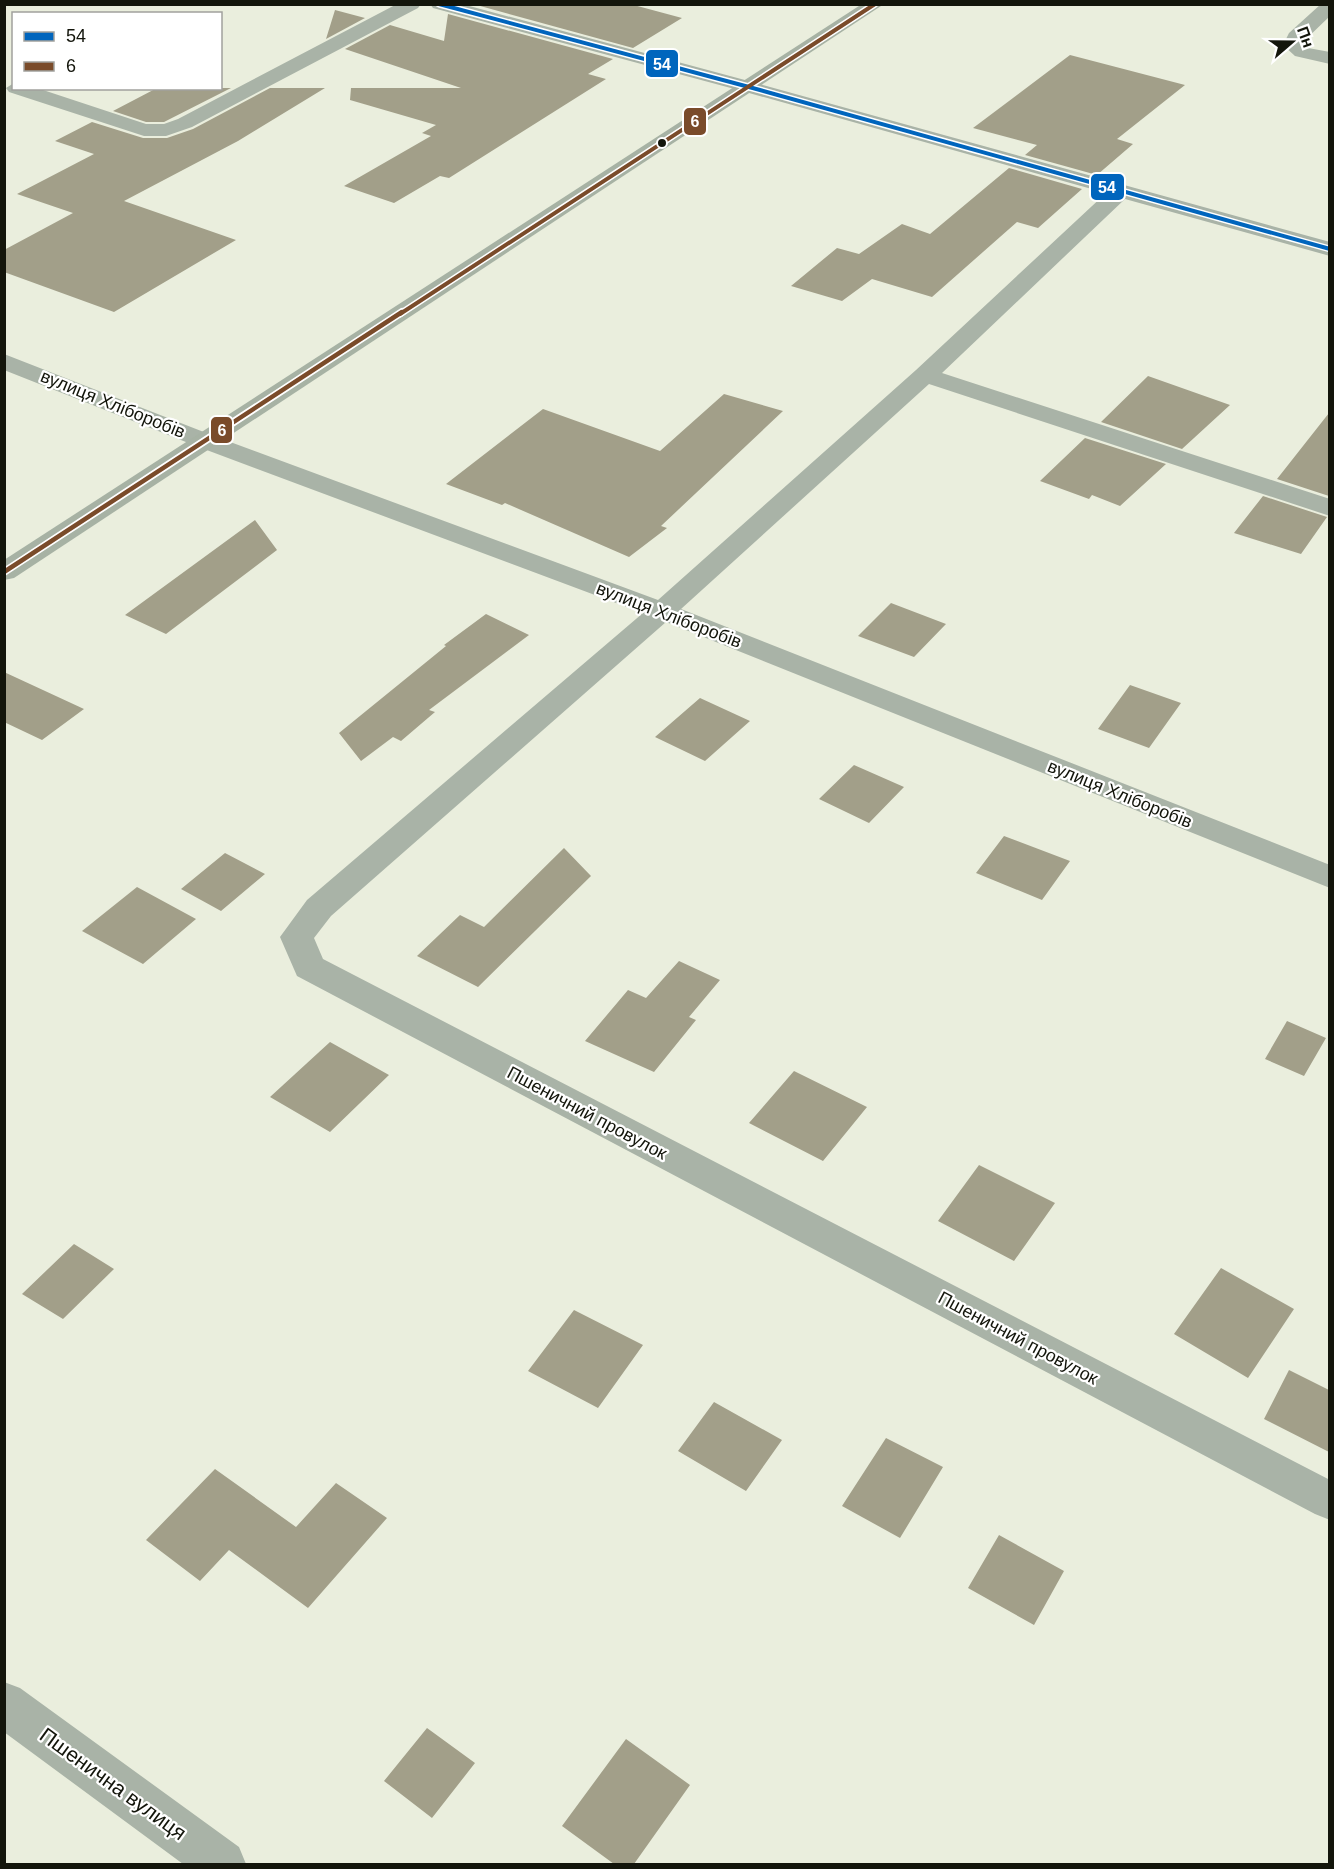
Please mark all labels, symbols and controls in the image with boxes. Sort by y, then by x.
legend [12,12,222,90]
north arrow [1262,12,1322,72]
text: Пн [1294,24,1317,50]
text: 54 [66,26,86,46]
line badge: 54 [645,49,679,78]
text: 6 [66,56,76,76]
text: 54 [653,56,671,73]
line badge: 6 [683,107,707,136]
text: 6 [691,113,700,130]
unlabelled marker [656,137,668,149]
line badge: 54 [1090,173,1125,201]
text: 54 [1098,179,1116,196]
street label: вулиця Хліборобів [38,366,188,442]
line badge: 6 [210,416,233,444]
text: 6 [218,422,227,439]
street label: вулиця Хліборобів [593,578,745,652]
street label: вулиця Хліборобів [1045,756,1195,832]
street label: Пшеничний провулок [504,1062,670,1164]
street label: Пшеничний провулок [935,1287,1101,1389]
street label: Пшенична вулиця [36,1723,191,1844]

